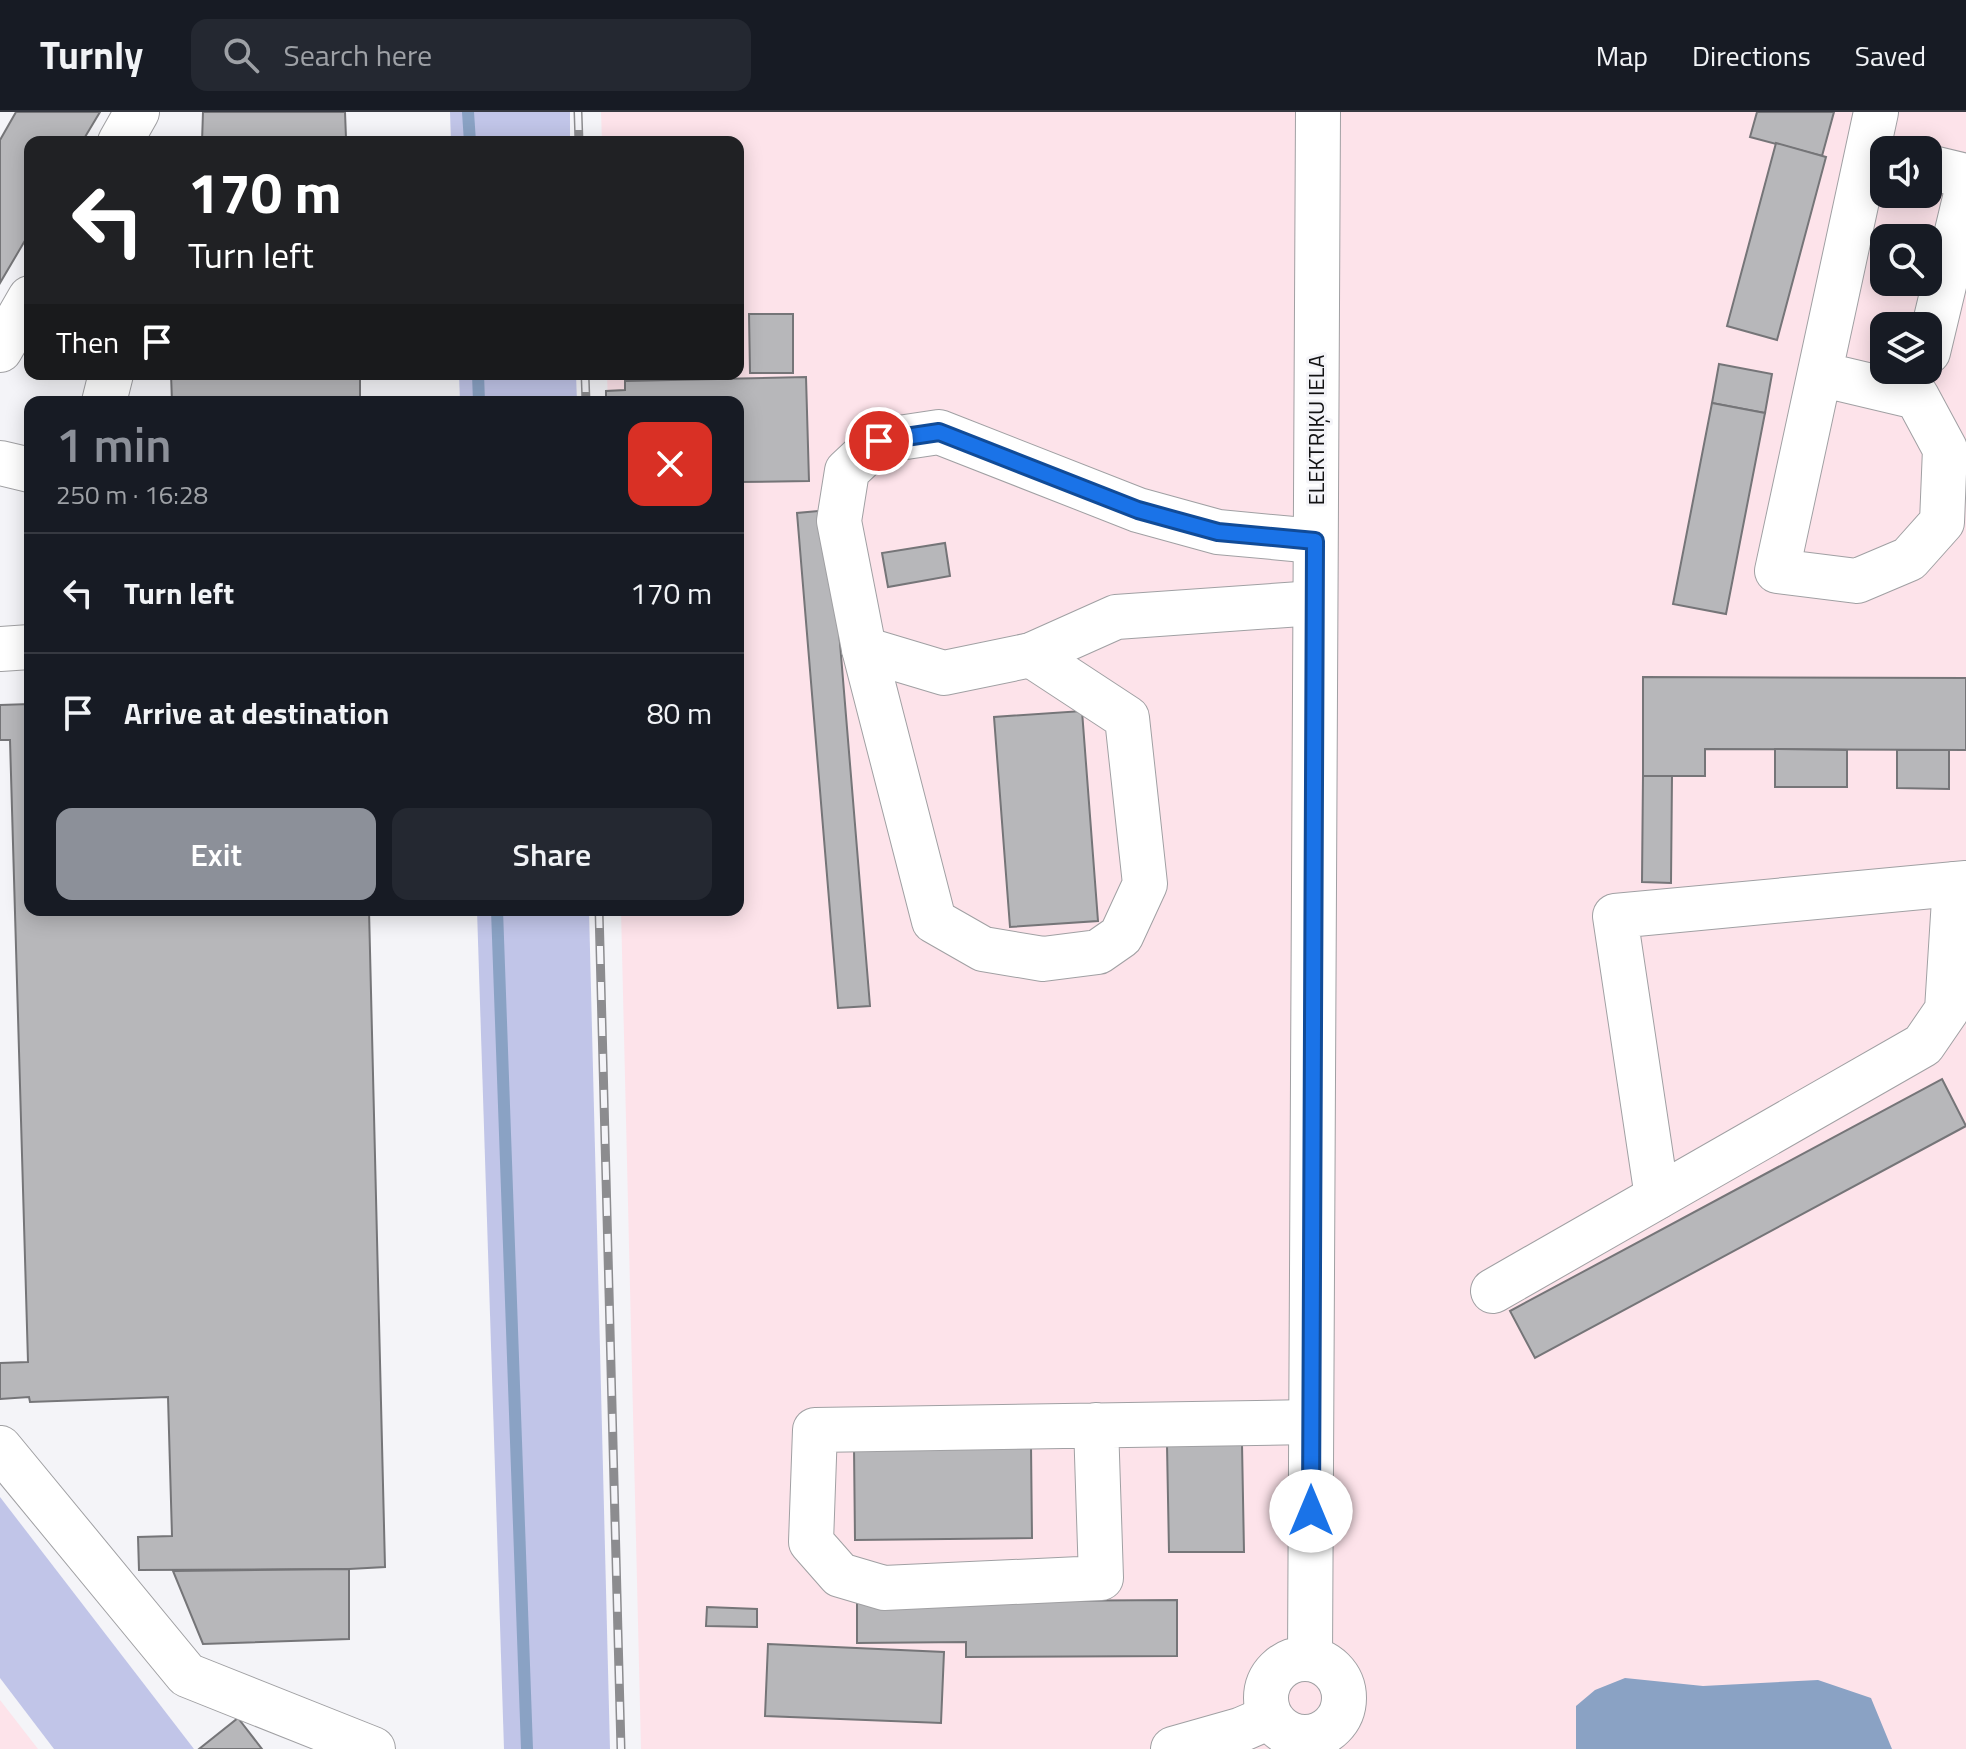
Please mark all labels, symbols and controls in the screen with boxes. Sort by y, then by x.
search box [191,19,751,91]
text: Turnly [40,26,143,84]
text: Search here [283,32,432,78]
icon: search [219,33,263,77]
text: Map [1596,34,1648,77]
text: Directions [1692,34,1811,77]
text: Saved [1855,34,1926,77]
map controls [1870,136,1942,384]
button: sound [1870,136,1942,208]
text: 170 m [188,150,341,235]
icon: left [56,168,160,272]
button: search [1870,224,1942,296]
text: Turn left [188,227,314,282]
button: layers [1870,312,1942,384]
text: Then [56,319,119,365]
icon: arrive [135,320,179,364]
street label: ELEKTRIĶU IELA [1299,355,1333,505]
pin [845,407,913,475]
text: 1 min [56,408,171,481]
icon: arrive [857,419,901,463]
button: close [628,422,712,506]
text: 250 m · 16:28 [56,475,208,514]
text: Turn left [124,570,234,616]
text: 170 m [630,570,712,616]
icon: left [56,571,100,615]
text: Arrive at destination [124,690,389,736]
text: 80 m [647,690,712,736]
icon: arrive [56,691,100,735]
button: Exit [56,808,376,900]
button: Share [392,808,712,900]
position arrow [1269,1469,1353,1553]

